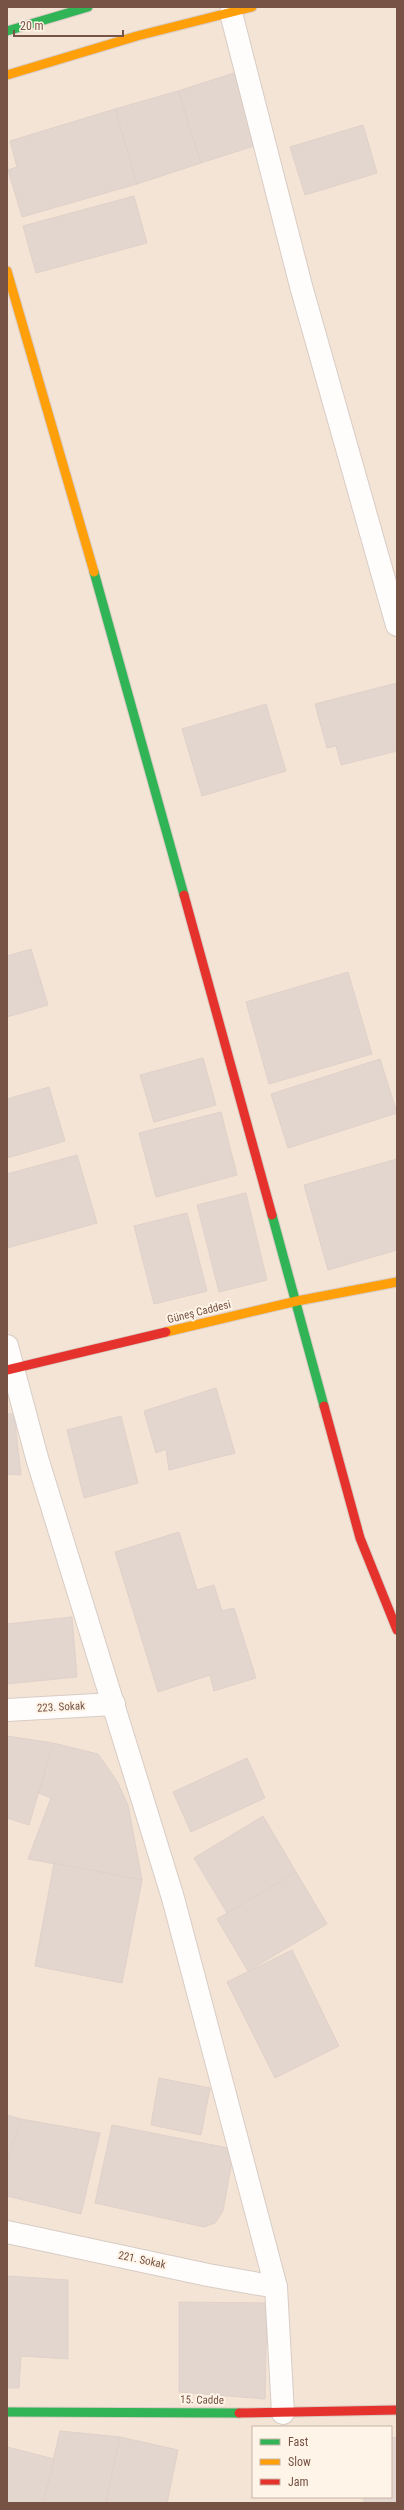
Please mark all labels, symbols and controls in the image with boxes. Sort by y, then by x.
scale bar [14,12,123,38]
text: 20 m [20,19,44,33]
street label: Güneş Caddesi [166,1298,232,1326]
street label: 223. Sokak [37,1699,85,1715]
street label: 221. Sokak [117,2249,167,2271]
street label: 15. Cadde [180,2393,224,2407]
legend [252,2426,392,2498]
text: Fast [288,2435,309,2449]
text: Slow [288,2455,311,2469]
text: Jam [288,2475,309,2489]

